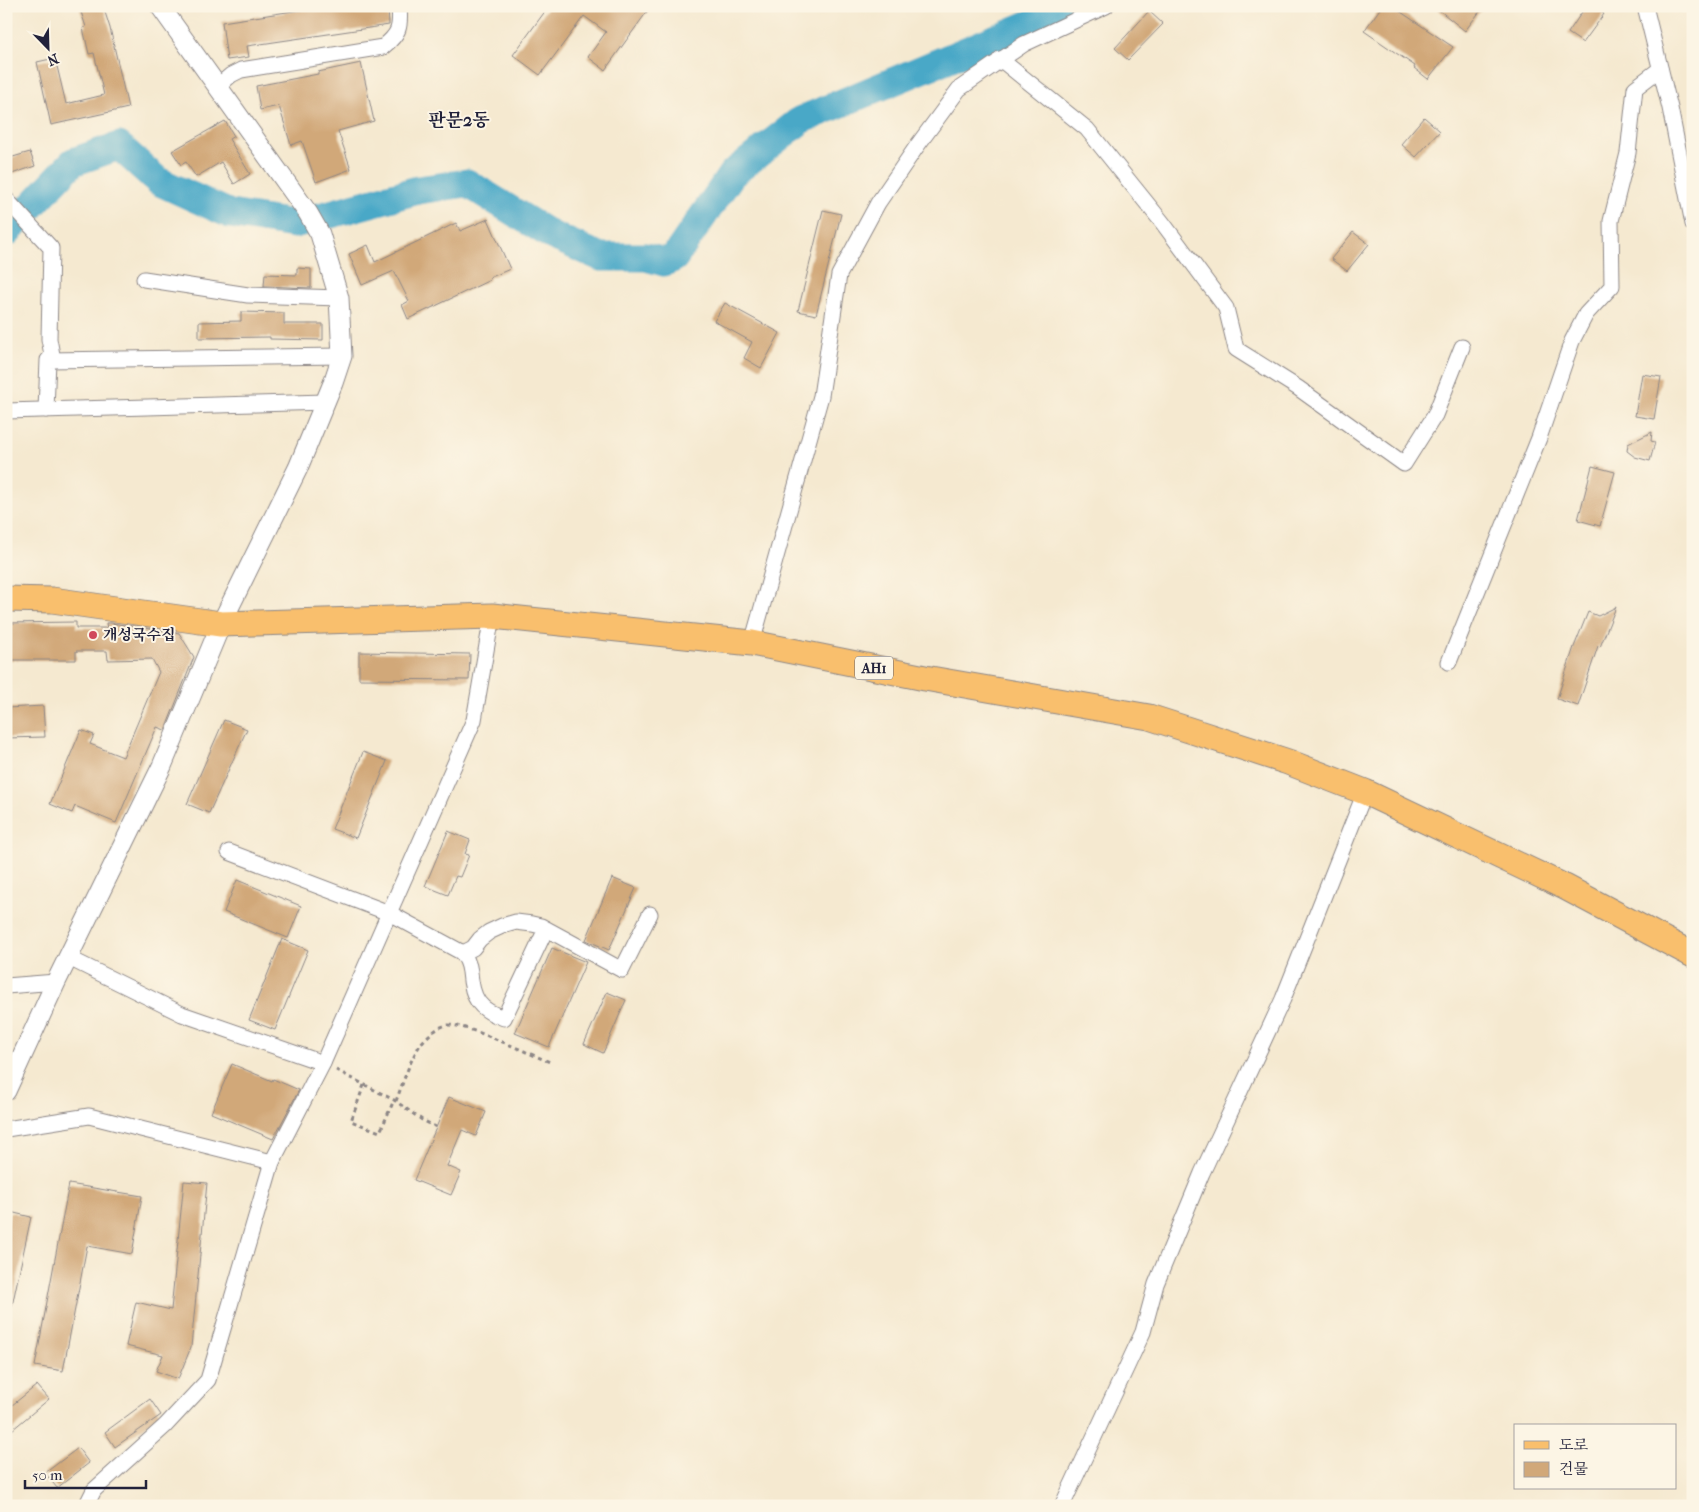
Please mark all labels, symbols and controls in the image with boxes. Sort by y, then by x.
north arrow [22,22,72,72]
text: N [44,50,61,70]
district label: 판문2동 [428,110,490,131]
place label: 개성국수집 [103,626,175,644]
marker: 개성국수집 [87,629,99,641]
road number: AH1 [855,656,893,680]
legend [1514,1424,1676,1490]
text: 도로 [1559,1436,1588,1454]
scale bar [25,1457,146,1489]
text: 건물 [1559,1460,1588,1478]
text: 50 m [32,1466,63,1484]

